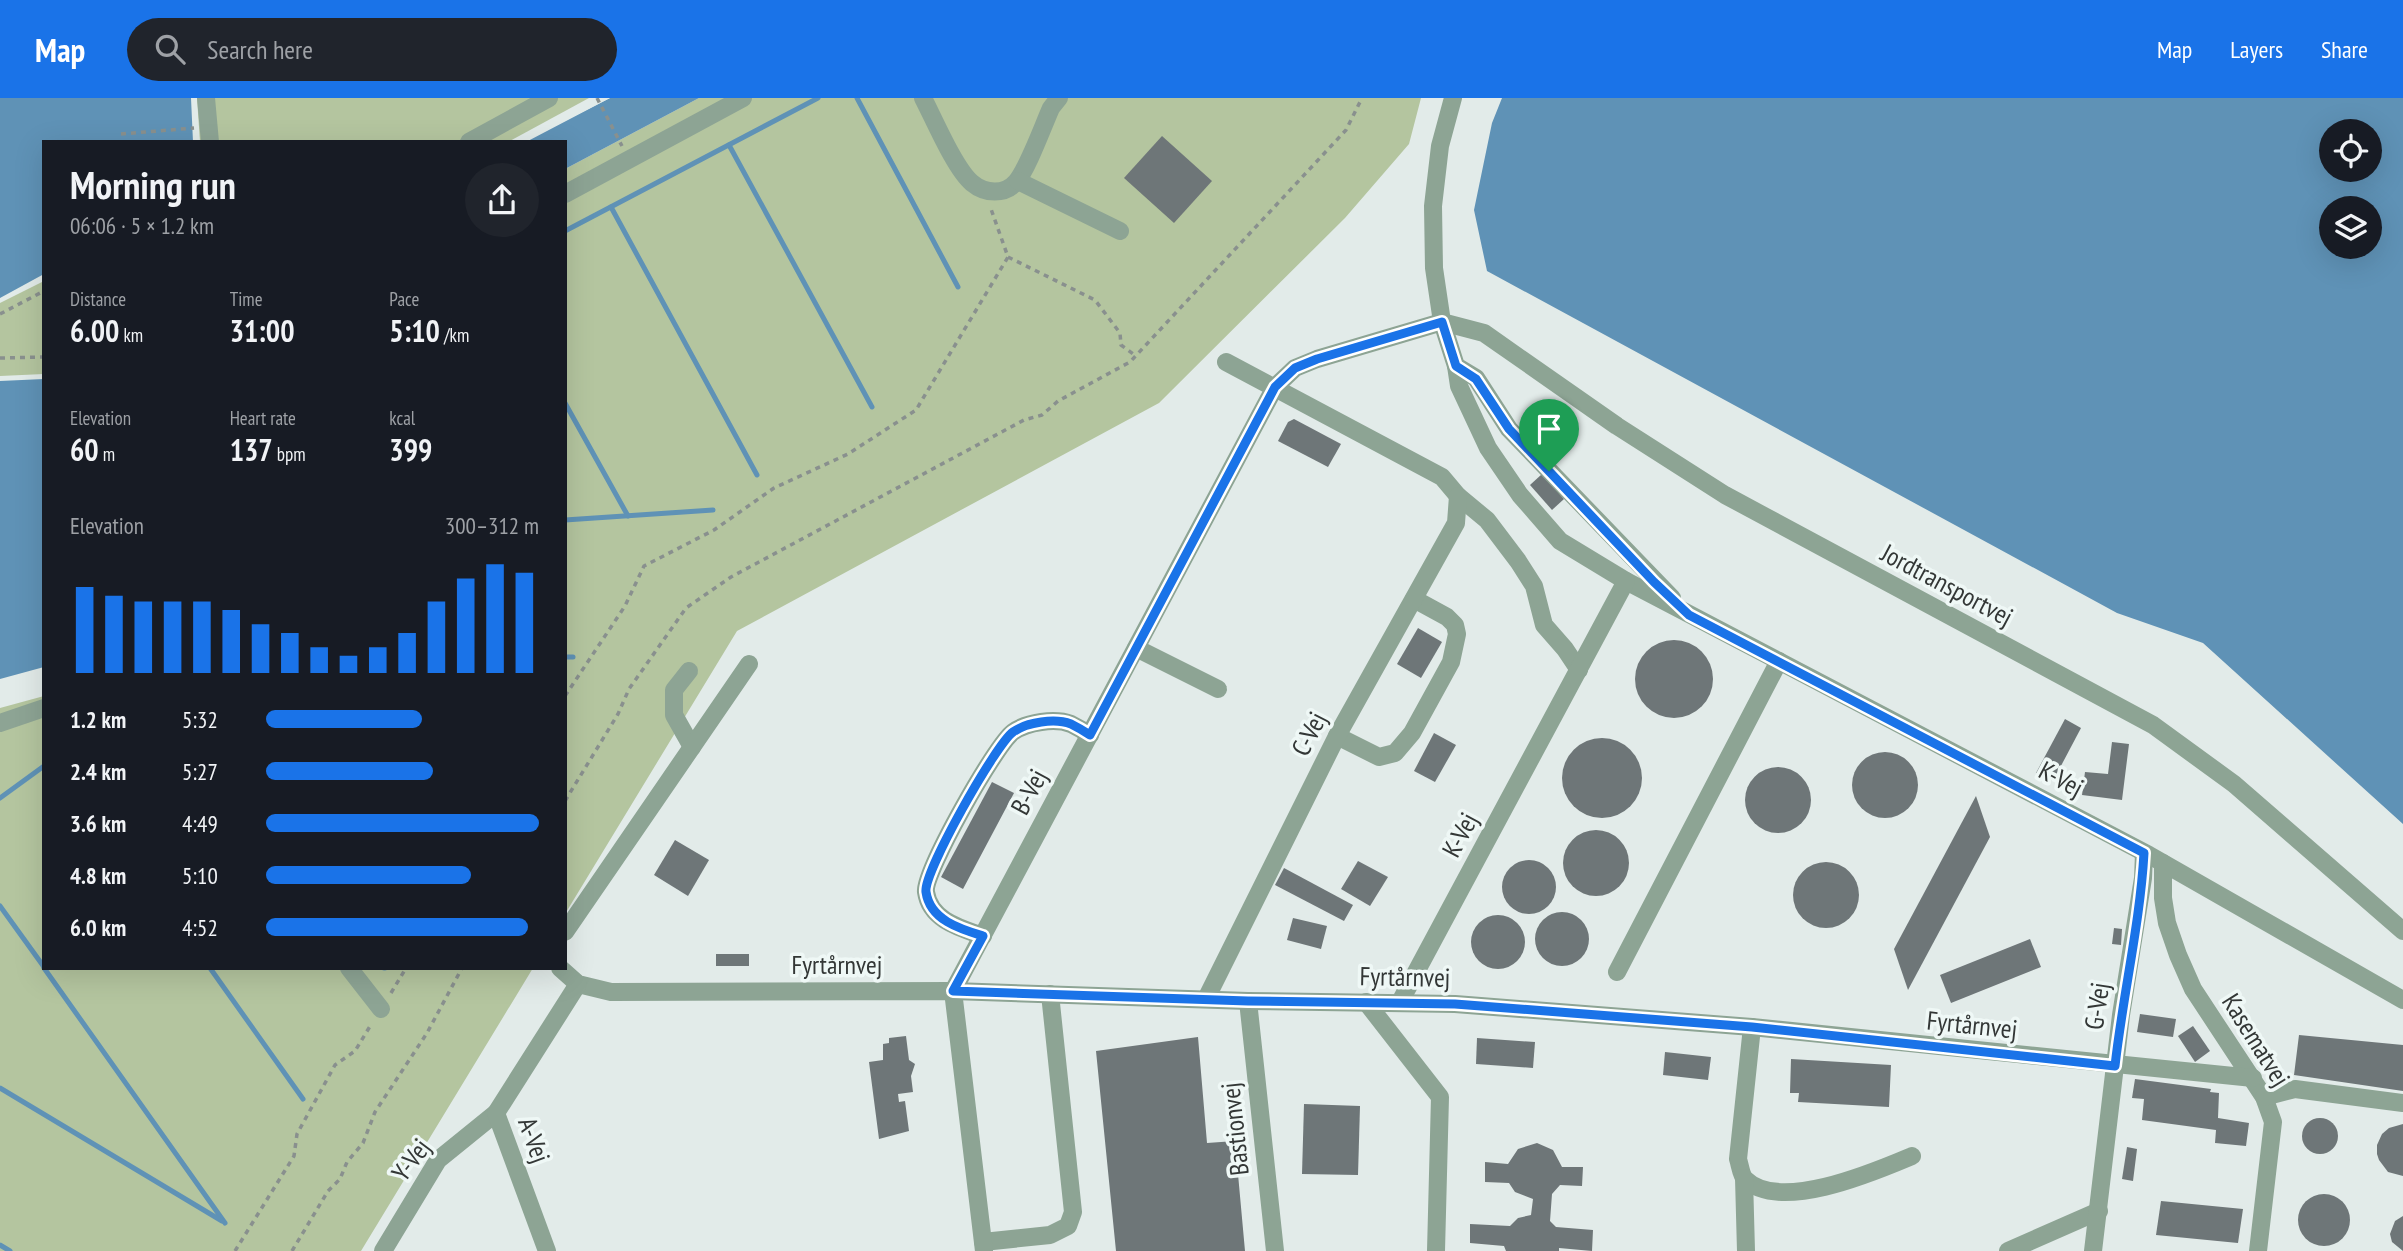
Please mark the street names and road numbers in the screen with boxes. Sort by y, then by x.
street label: Jordtransportvej [1875,536,2019,633]
street label: C-Vej [1284,706,1333,761]
street label: K-Vej [2033,753,2089,804]
street label: B-Vej [1003,763,1054,820]
street label: K-Vej [1434,807,1485,863]
street label: Fyrtårnvej [792,948,882,981]
street label: Fyrtårnvej [1359,959,1451,994]
street label: G-Vej [2077,980,2116,1032]
street label: Kasematvej [2215,987,2298,1092]
street label: Fyrtårnvej [1925,1003,2019,1046]
street label: Bastionvej [1213,1081,1256,1177]
street label: A-Vej [511,1113,558,1167]
street label: Y-Vej [384,1132,437,1188]

